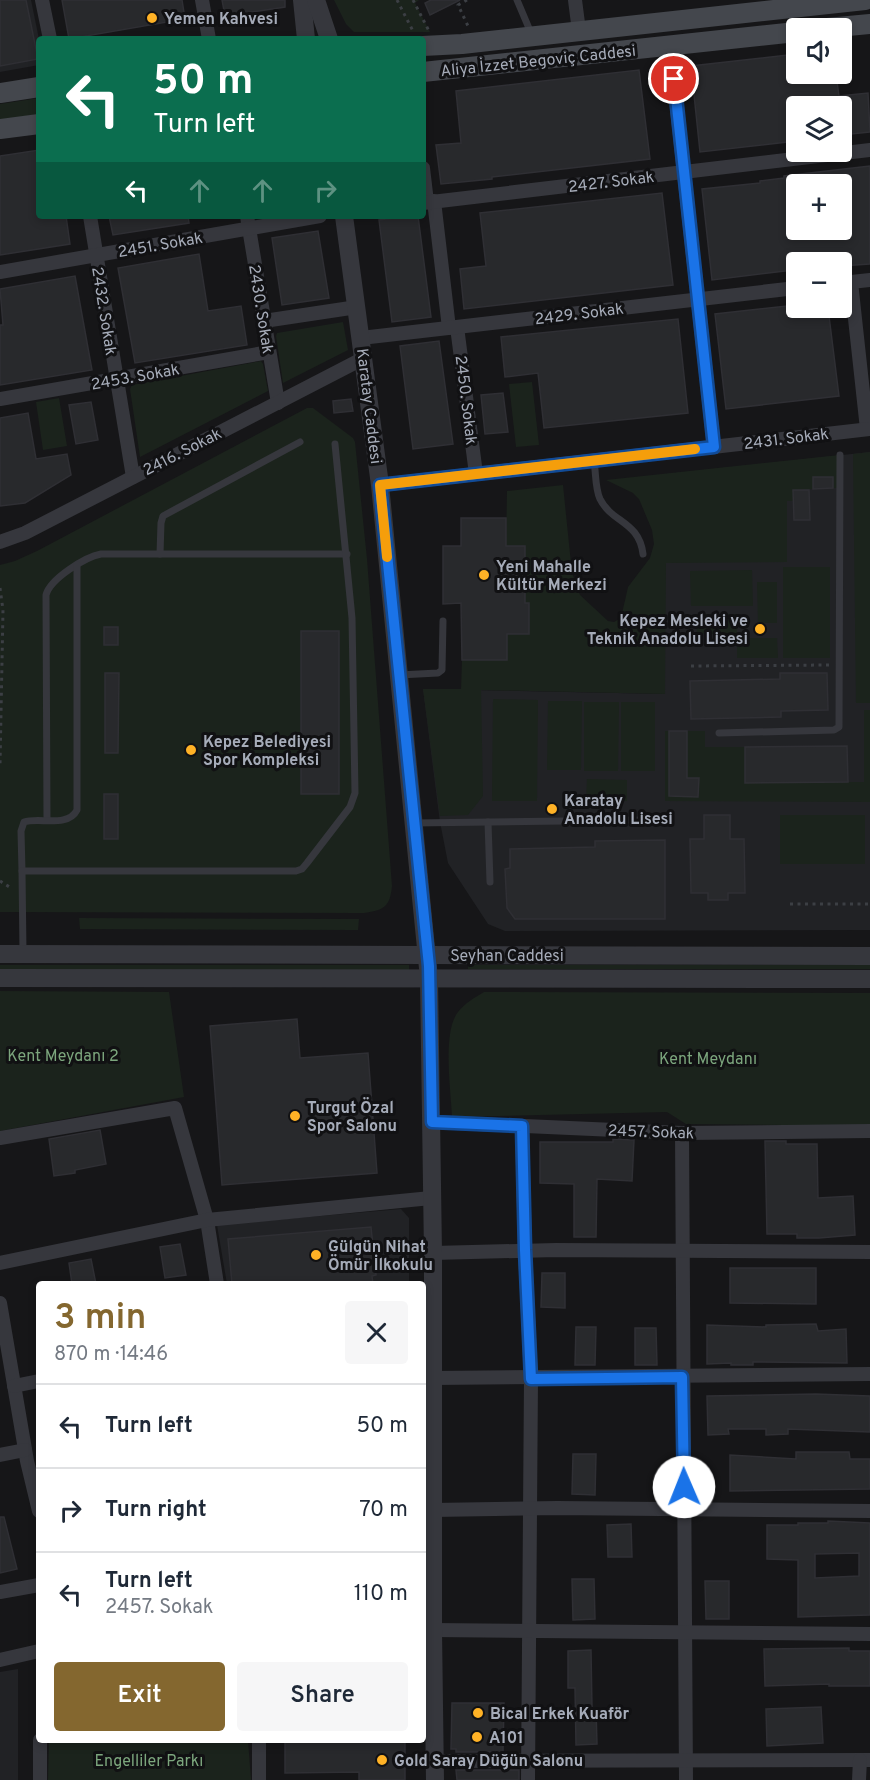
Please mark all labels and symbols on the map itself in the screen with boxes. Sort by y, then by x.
place label: Yemen Kahvesi [164,10,278,30]
marker: Yemen Kahvesi [145,11,159,25]
street label: Aliya İzzet Begoviç Caddesi [439,41,637,82]
pin [648,53,699,104]
street label: 2427. Sokak [567,168,655,198]
street label: 2451. Sokak [116,229,204,263]
street label: 2430. Sokak [243,263,277,355]
street label: 2432. Sokak [86,266,120,357]
street label: 2429. Sokak [534,300,625,330]
street label: Karatay Caddesi [351,347,385,465]
street label: 2450. Sokak [450,354,480,446]
street label: 2453. Sokak [89,360,181,396]
street label: 2416. Sokak [140,424,226,481]
street label: 2431. Sokak [743,425,830,455]
place label: Yeni Mahalle Kültür Merkezi [496,558,607,596]
marker: Yeni Mahalle Kültür Merkezi [477,568,491,582]
place label: Kepez Mesleki ve Teknik Anadolu Lisesi [587,612,748,650]
marker: Kepez Mesleki ve Teknik Anadolu Lisesi [753,622,767,636]
place label: Kepez Belediyesi Spor Kompleksi [203,733,331,771]
marker: Kepez Belediyesi Spor Kompleksi [184,743,198,757]
place label: Karatay Anadolu Lisesi [564,792,673,830]
marker: Karatay Anadolu Lisesi [545,802,559,816]
street label: Seyhan Caddesi [450,947,564,967]
park label: Kent Meydanı 2 [7,1047,119,1067]
park label: Kent Meydanı [659,1050,757,1070]
place label: Turgut Özal Spor Salonu [307,1097,397,1137]
marker: Turgut Özal Spor Salonu [288,1109,302,1123]
street label: 2457. Sokak [607,1121,695,1145]
place label: Gülgün Nihat Ömür İlkokulu [328,1238,433,1276]
marker: Gülgün Nihat Ömür İlkokulu [309,1248,323,1262]
position arrow [652,1455,716,1519]
place label: Bical Erkek Kuaför [490,1705,630,1725]
marker: Bical Erkek Kuaför [471,1706,485,1720]
place label: A101 [489,1729,524,1749]
marker: A101 [470,1730,484,1744]
park label: Engelliler Parkı [95,1752,203,1772]
place label: Gold Saray Düğün Salonu [394,1752,583,1772]
marker: Gold Saray Düğün Salonu [375,1753,389,1767]

